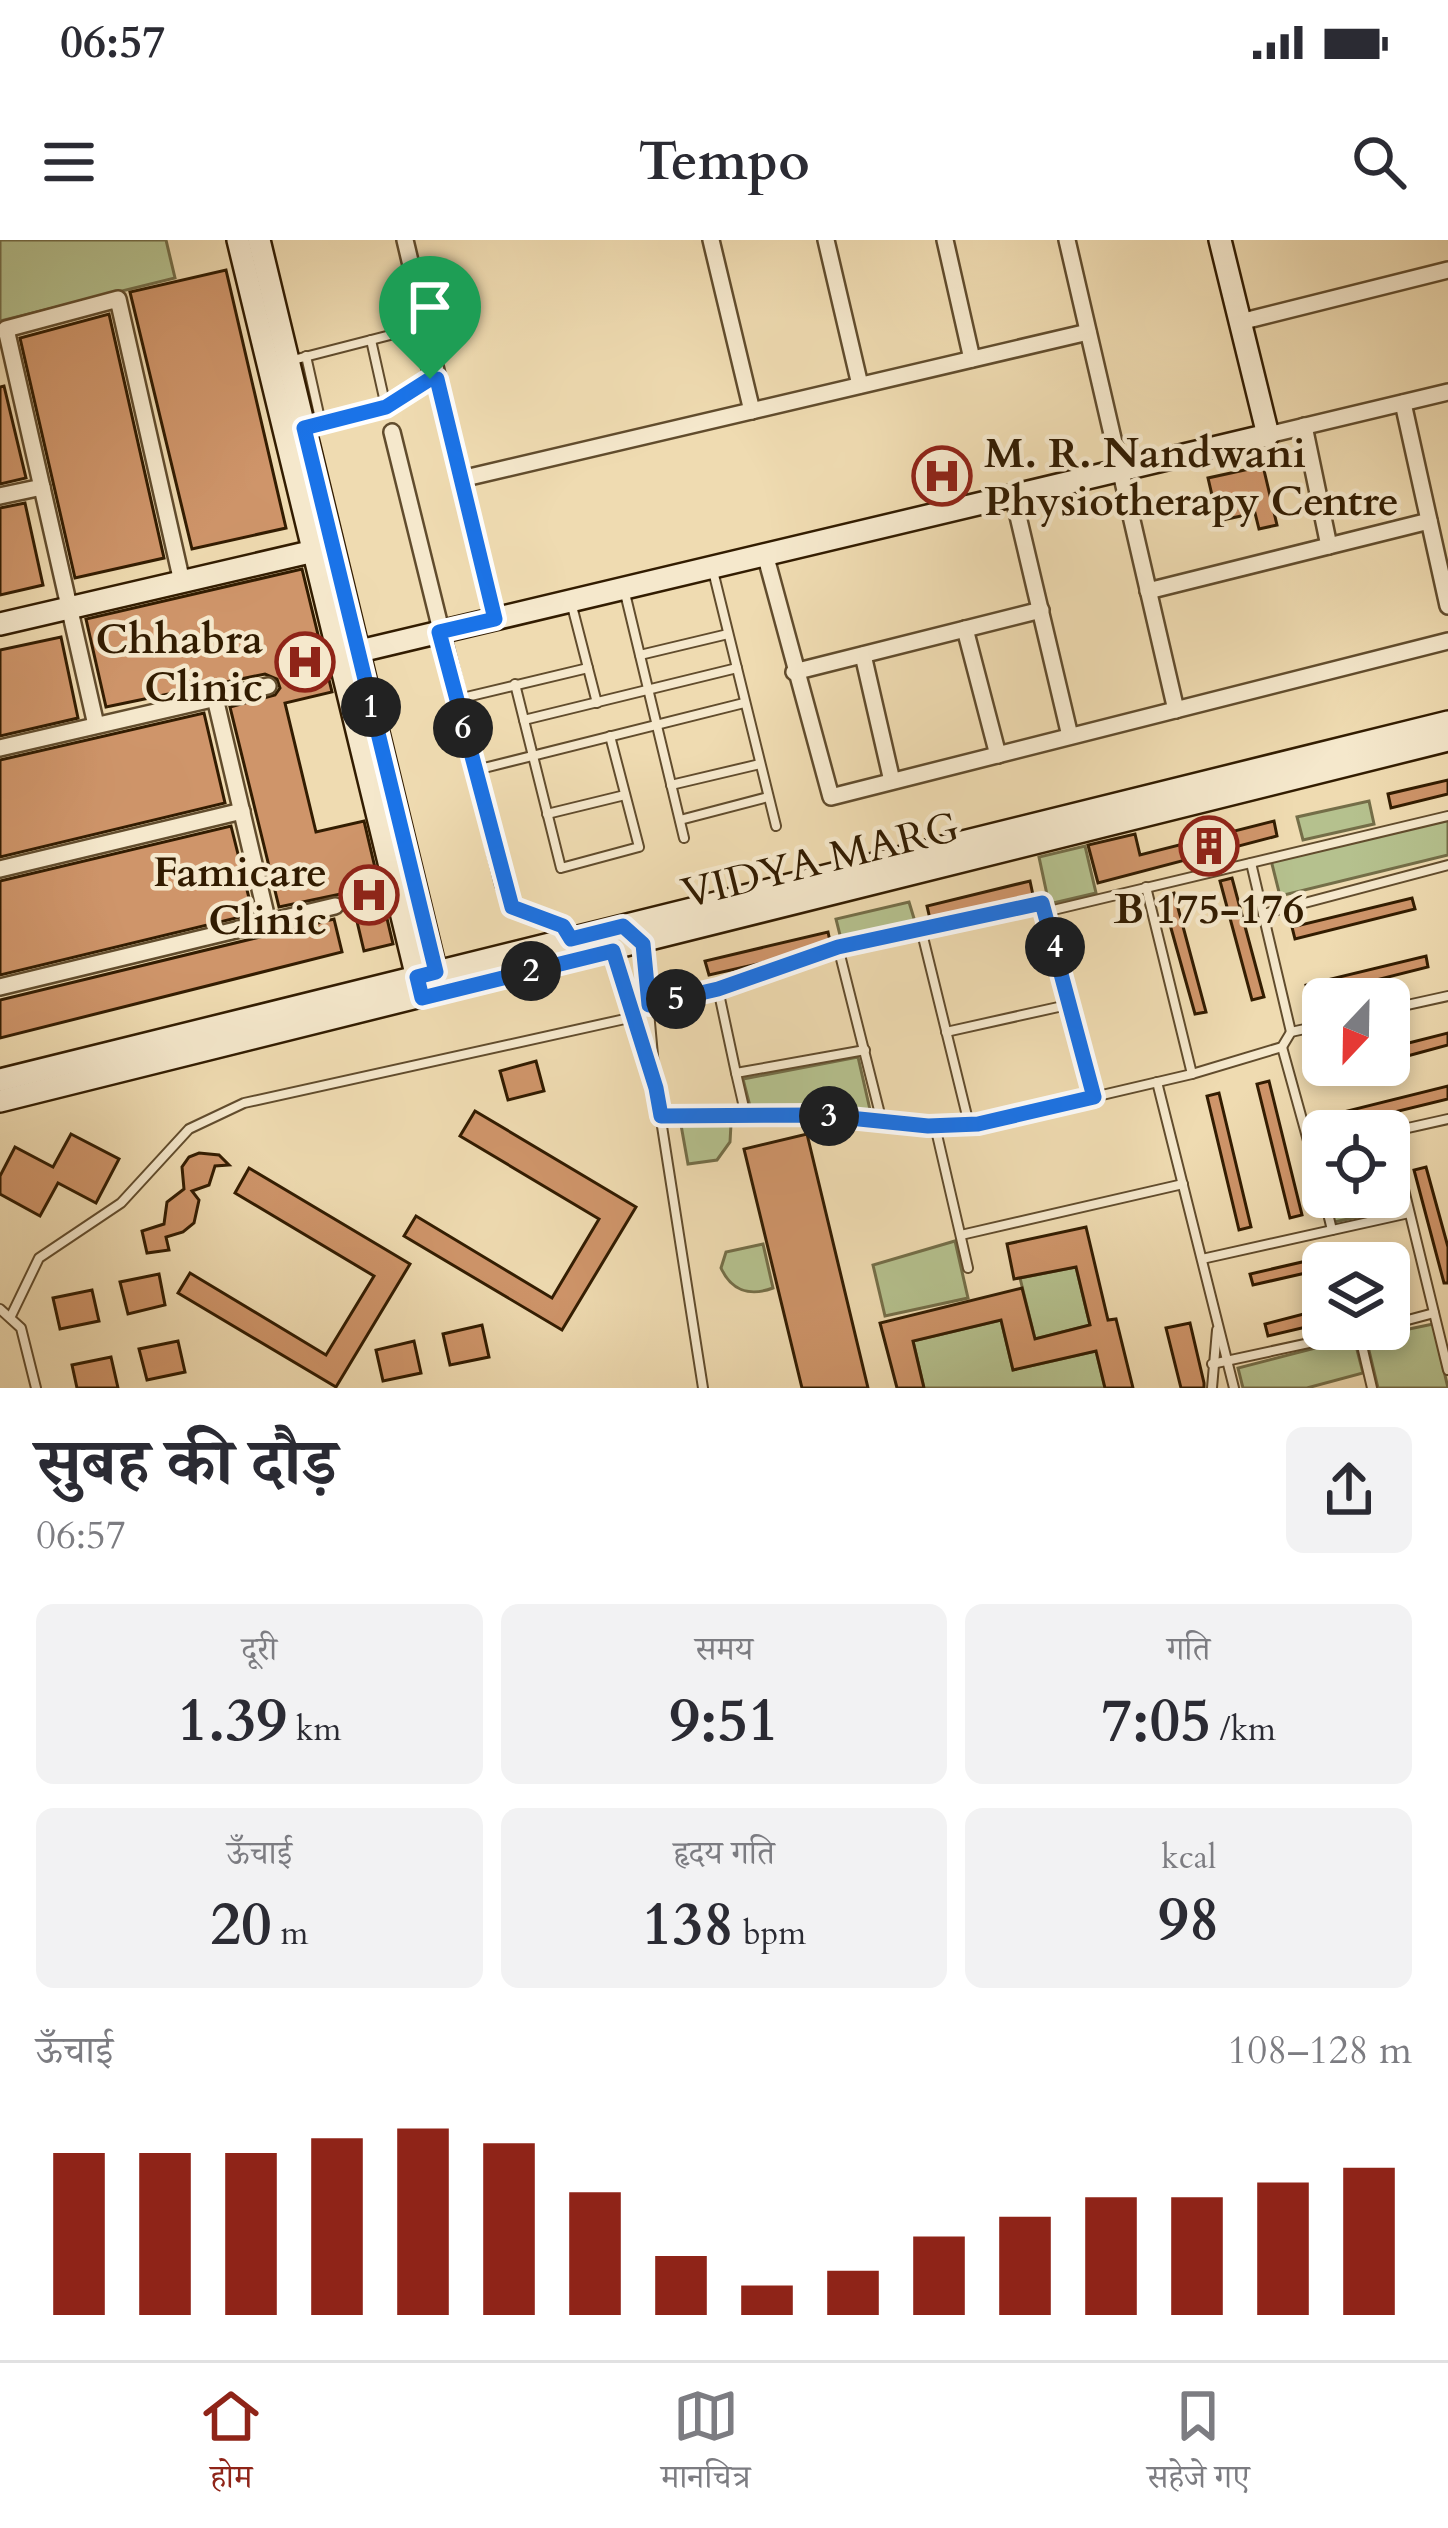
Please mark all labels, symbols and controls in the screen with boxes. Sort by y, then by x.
text: 06:57 [60,12,165,73]
text: Tempo [638,126,810,199]
icon: menu [36,129,102,195]
icon: search [1346,129,1412,195]
pin [379,256,481,379]
icon: arrive [397,274,463,340]
place label: M. R. Nandwani Physiotherapy Centre [984,425,1399,530]
hospital icon: M. R. Nandwani Physiotherapy Centre [911,445,973,507]
place label: Chhabra Clinic [95,611,263,716]
hospital icon: Chhabra Clinic [274,631,336,693]
pin: 1 [341,677,401,737]
text: 1 [363,684,379,729]
pin: 6 [433,698,493,758]
text: 6 [455,705,471,750]
street label: VIDYA MARG [676,798,965,922]
building icon: B 175-176 [1178,815,1240,877]
place label: Famicare Clinic [153,844,327,949]
hospital icon: Famicare Clinic [338,864,400,926]
place label: B 175-176 [1114,881,1304,938]
pin: 4 [1025,917,1085,977]
text: 4 [1047,924,1063,969]
pin: 2 [501,941,561,1001]
text: 2 [523,948,539,993]
pin: 5 [646,969,706,1029]
text: 5 [668,976,684,1021]
north arrow [1302,978,1410,1086]
map controls [1302,978,1410,1350]
pin: 3 [799,1086,859,1146]
text: 3 [821,1093,837,1138]
button: locate [1302,1110,1410,1218]
button: layers [1302,1242,1410,1350]
text: सुबह की दौड़ [36,1419,337,1508]
button: share [1286,1427,1412,1553]
text: 06:57 [36,1509,126,1562]
text: दूरी [241,1627,277,1672]
text: समय [695,1627,753,1672]
text: गति [1167,1627,1210,1672]
text: 1.39 [177,1681,287,1762]
text: 9:51 [669,1681,779,1762]
text: 7:05 [1101,1681,1211,1762]
text: km [287,1707,341,1752]
text: /km [1211,1707,1276,1752]
text: ऊँचाई [227,1831,292,1876]
text: हृदय गति [673,1831,775,1876]
text: kcal [1161,1835,1216,1880]
text: 98 [1158,1880,1219,1961]
text: 20 [210,1885,272,1966]
text: 138 [642,1885,734,1966]
text: m [272,1911,308,1956]
text: bpm [734,1911,806,1956]
text: ऊँचाई [36,2024,113,2077]
text: 108–128 m [1227,2024,1412,2077]
tab: होम [198,2383,264,2509]
tab: मानचित्र [661,2383,750,2509]
tab: सहेजे गए [1147,2383,1250,2509]

